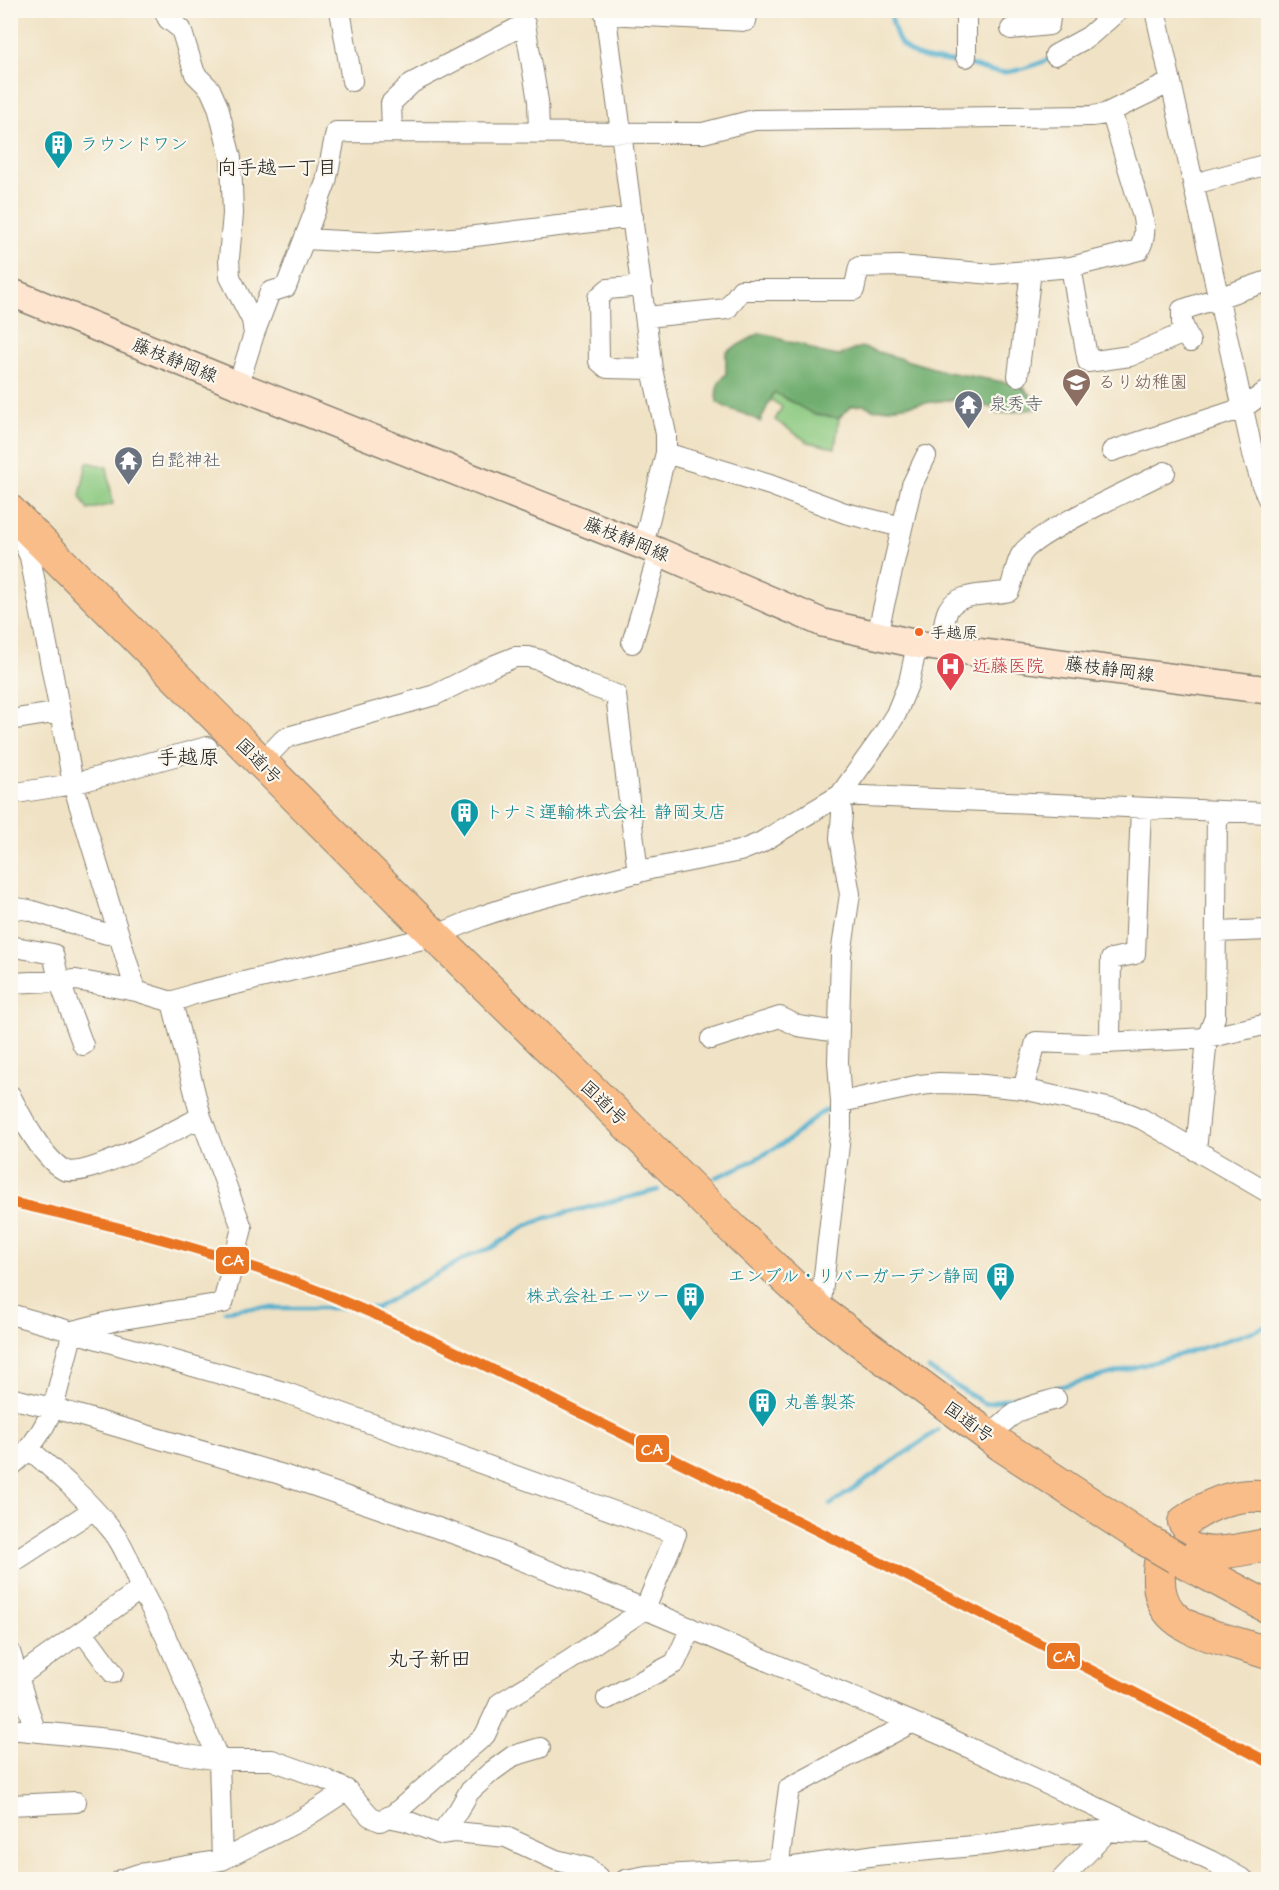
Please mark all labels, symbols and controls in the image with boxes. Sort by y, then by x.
building icon: ラウンドワン [43,128,75,170]
place label: ラウンドワン [80,132,188,157]
district label: 向手越一丁目 [217,154,337,182]
street label: 藤枝静岡線 [128,332,221,389]
school or university icon: るり幼稚園 [1061,366,1093,408]
place label: るり幼稚園 [1098,370,1188,395]
temple icon: 泉秀寺 [952,388,984,430]
place label: 泉秀寺 [989,392,1043,417]
temple icon: 白髭神社 [112,444,144,486]
place label: 白髭神社 [149,448,221,473]
street label: 藤枝静岡線 [580,511,673,568]
place label: 手越原 [930,622,978,644]
marker: 手越原 [913,626,925,638]
hospital icon: 近藤医院 [935,650,967,692]
street label: 藤枝静岡線 [1064,651,1156,688]
place label: 近藤医院 [972,654,1044,679]
street label: 国道1号 [230,733,287,790]
district label: 手越原 [157,743,220,772]
building icon: トナミ運輸株式会社 静岡支店 [448,796,480,838]
place label: トナミ運輸株式会社 静岡支店 [485,800,726,825]
street label: 国道1号 [575,1075,633,1132]
line badge: CA [215,1246,250,1275]
text: CA [222,1250,245,1272]
building icon: エンブル・リバーガーデン静岡 [984,1260,1016,1302]
place label: エンブル・リバーガーデン静岡 [728,1264,979,1289]
building icon: 株式会社エーツー [675,1280,707,1322]
place label: 株式会社エーツー [526,1284,670,1309]
building icon: 丸善製茶 [747,1386,779,1428]
place label: 丸善製茶 [784,1390,856,1415]
street label: 国道1号 [939,1396,999,1449]
line badge: CA [635,1434,670,1463]
text: CA [641,1439,664,1461]
line badge: CA [1046,1642,1081,1670]
district label: 丸子新田 [387,1645,471,1674]
text: CA [1053,1646,1076,1668]

